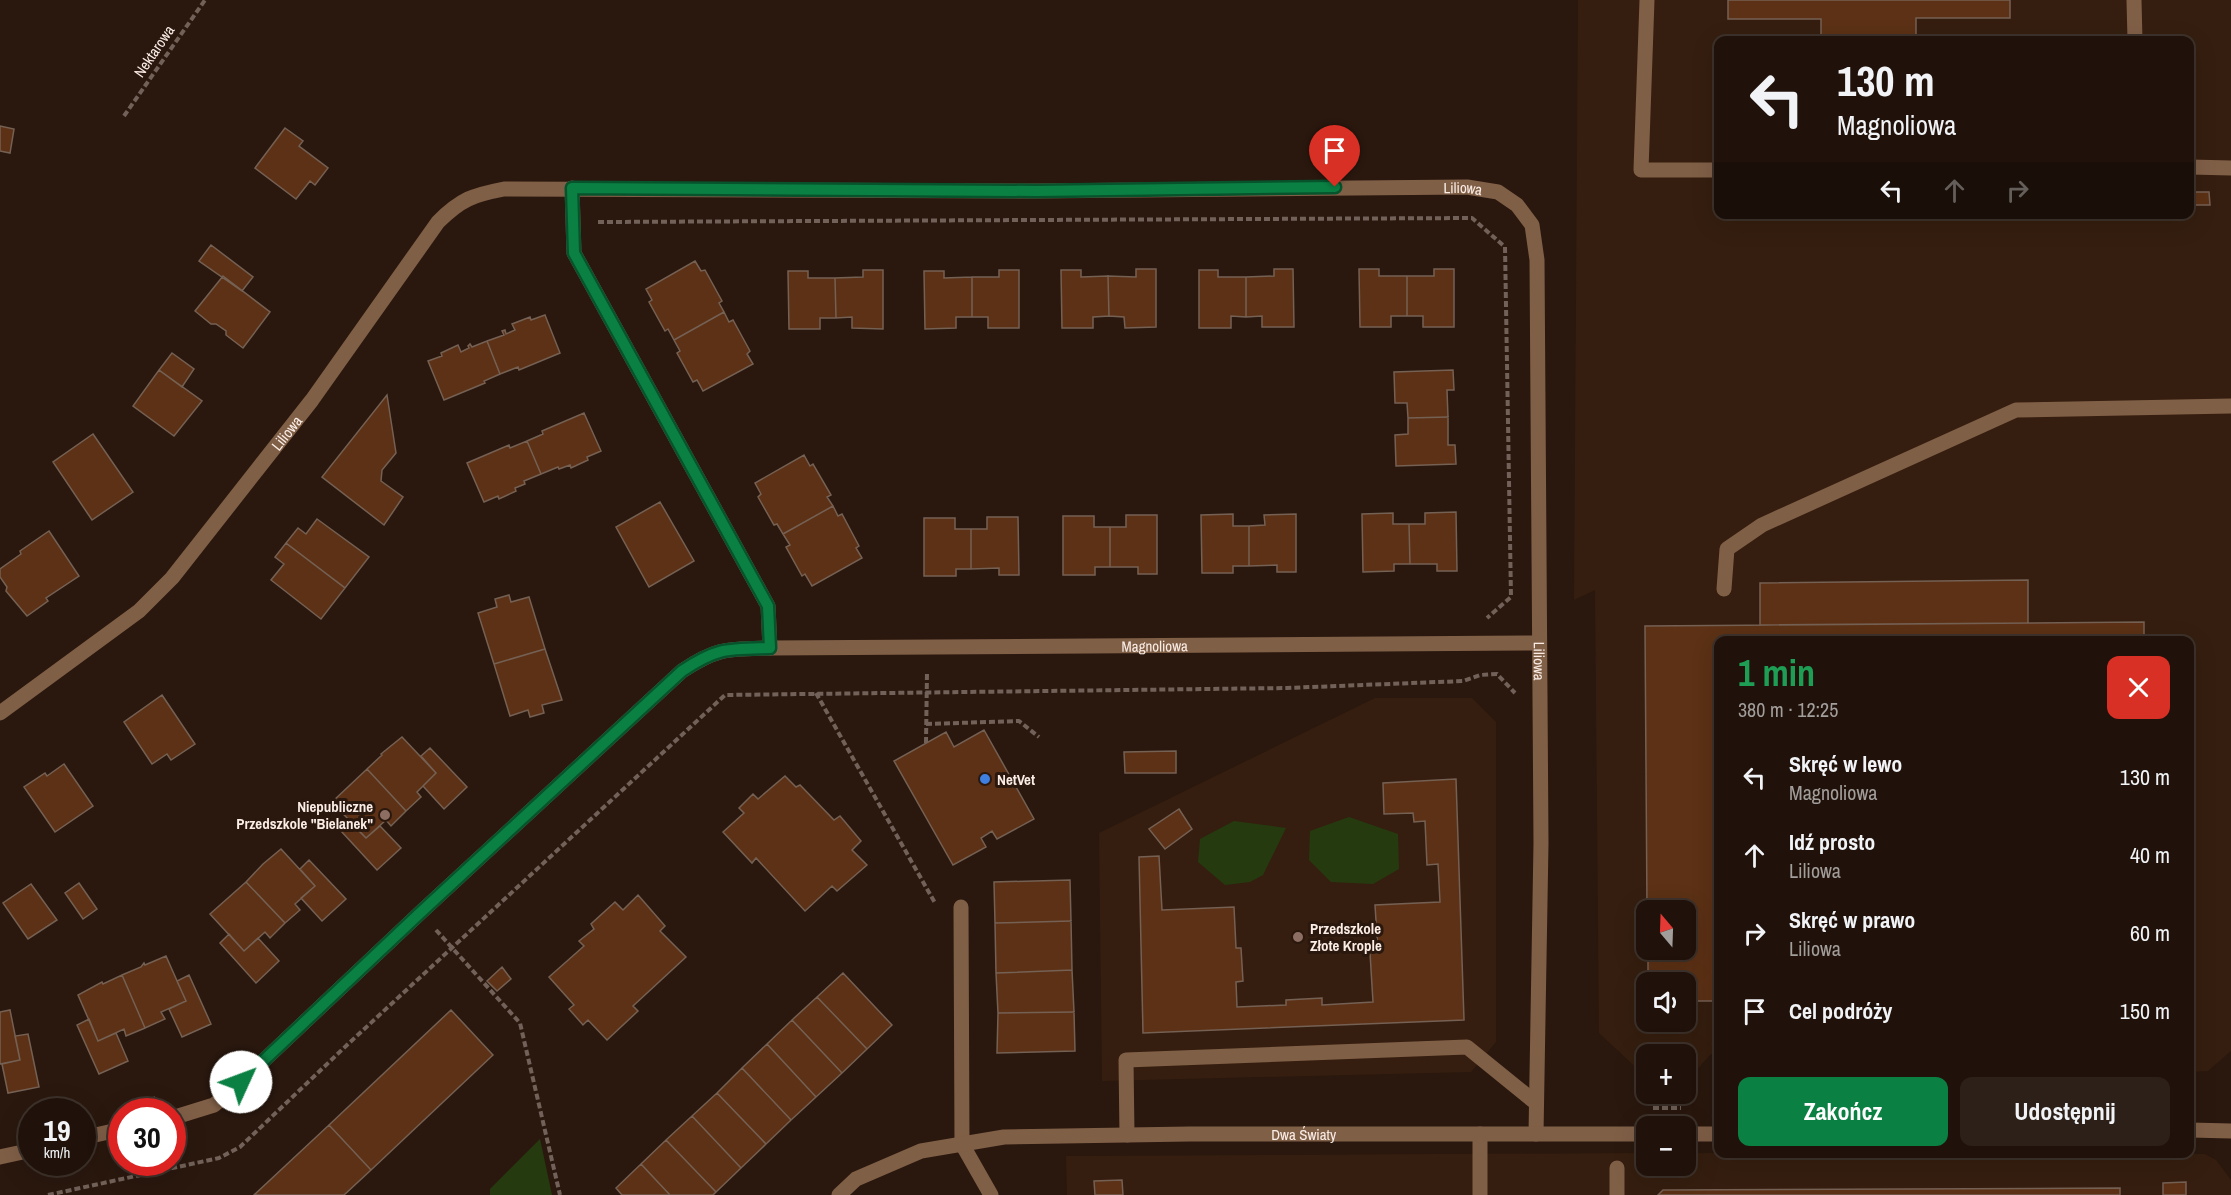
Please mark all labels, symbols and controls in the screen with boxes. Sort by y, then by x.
street label: Nektarowa [129,21,179,81]
text: 130 m [1837,53,1935,109]
icon: left [1738,60,1816,138]
text: Magnoliowa [1837,107,1956,143]
pin [1309,125,1360,187]
icon: arrive [1318,134,1351,167]
icon: left [1875,174,1908,207]
icon: ahead [1938,174,1971,207]
icon: right [2001,174,2034,207]
street label: Liliowa [1443,177,1484,200]
street label: Liliowa [266,411,307,454]
street label: Magnoliowa [1121,635,1188,656]
street label: Liliowa [1529,642,1550,681]
text: 1 min [1738,649,1815,697]
button: close [2107,656,2170,719]
text: 380 m · 12:25 [1738,696,1838,723]
text: Skręć w lewo [1789,749,1902,779]
icon: left [1738,761,1771,794]
text: 130 m [2120,762,2170,792]
place label: NetVet [997,769,1035,790]
marker: NetVet [978,772,992,786]
text: Magnoliowa [1789,779,1877,806]
place label: Niepubliczne Przedszkole "Bielanek" [236,796,373,834]
marker: Niepubliczne Przedszkole "Bielanek" [378,808,392,822]
text: Idź prosto [1789,827,1875,857]
icon: ahead [1738,839,1771,872]
text: 40 m [2130,840,2170,870]
text: Liliowa [1789,857,1841,884]
north arrow [1636,900,1696,960]
map controls [1636,900,1696,1176]
text: Skręć w prawo [1789,905,1915,935]
icon: right [1738,917,1771,950]
place label: Przedszkole Złote Krople [1310,918,1382,956]
text: 60 m [2130,918,2170,948]
marker: Przedszkole Złote Krople [1291,930,1305,944]
text: Liliowa [1789,935,1841,962]
button: sound [1636,972,1696,1032]
icon: arrive [1738,995,1771,1028]
text: Cel podróży [1789,996,1892,1026]
text: 150 m [2120,996,2170,1026]
button: + [1636,1044,1696,1104]
position arrow [209,1050,273,1114]
button: Zakończ [1738,1077,1948,1146]
button: Udostępnij [1960,1077,2170,1146]
speed limit sign: 30 [108,1098,186,1176]
text: 19 [43,1110,71,1150]
button: − [1636,1116,1696,1176]
street label: Dwa Światy [1271,1124,1337,1145]
text: km/h [44,1142,70,1163]

